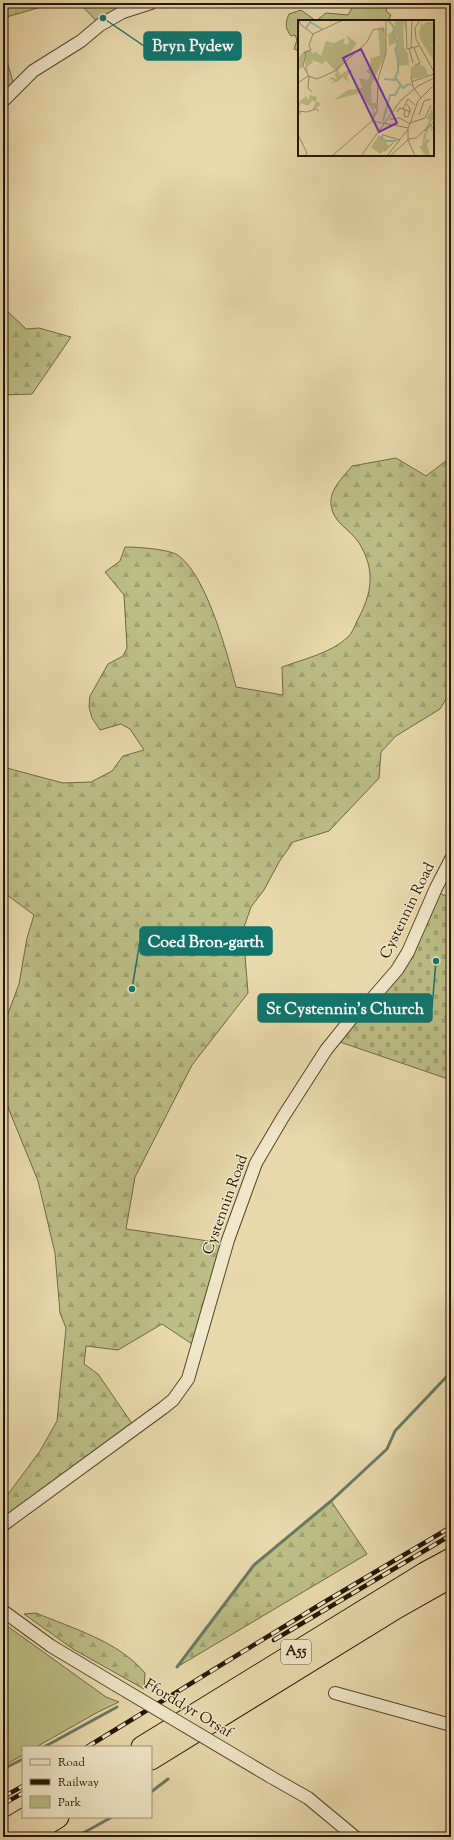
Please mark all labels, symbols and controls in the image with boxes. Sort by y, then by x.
inset map [298,20,434,156]
callout: Bryn Pydew [144,32,241,60]
text: Bryn Pydew [152,36,234,59]
street label: Cystennin Road [376,859,441,963]
callout: Coed Bron-garth [140,927,272,955]
text: Coed Bron-garth [148,932,265,955]
callout: St Cystennin's Church [258,994,432,1022]
text: St Cystennin's Church [266,999,425,1022]
street label: Cystennin Road [198,1152,254,1258]
road number: A55 [281,1640,311,1664]
street label: Ffordd yr Orsaf [140,1674,237,1744]
legend [22,1746,152,1818]
text: Road [58,1754,85,1772]
text: Railway [58,1774,99,1792]
text: Park [58,1794,81,1812]

